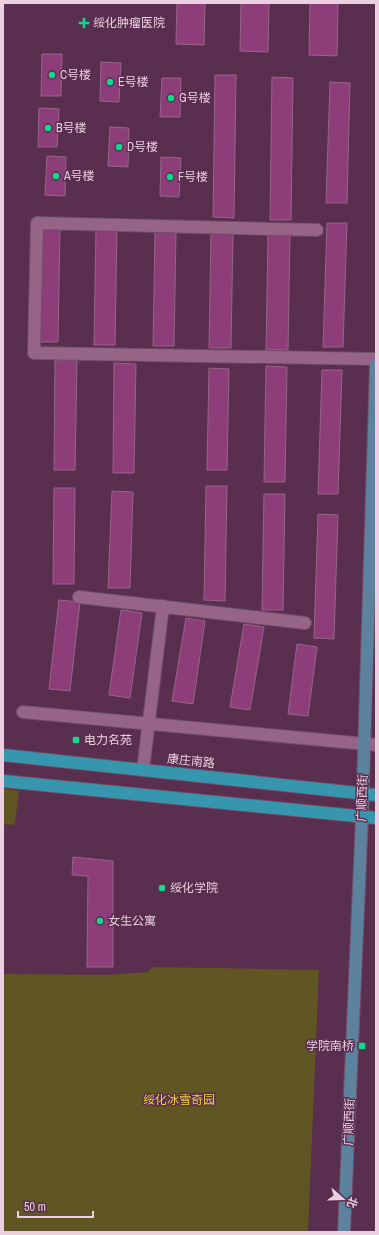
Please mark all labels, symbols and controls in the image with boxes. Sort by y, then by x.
place label: 绥化肿瘤医院 [93,15,165,31]
marker: 绥化肿瘤医院 [78,17,90,29]
place label: C号楼 [60,67,91,83]
marker: C号楼 [47,70,57,80]
place label: E号楼 [118,74,149,90]
marker: E号楼 [105,77,115,87]
place label: G号楼 [179,90,211,106]
marker: G号楼 [166,93,176,103]
place label: B号楼 [56,120,87,136]
marker: B号楼 [43,123,53,133]
place label: D号楼 [127,139,158,155]
marker: D号楼 [114,142,124,152]
place label: A号楼 [63,168,95,184]
place label: F号楼 [178,169,208,185]
marker: A号楼 [51,171,61,181]
marker: F号楼 [165,172,175,182]
place label: 电力名苑 [84,732,132,748]
marker: 电力名苑 [71,735,81,745]
street label: 康庄南路 [166,751,216,771]
street label: 广顺西街 [353,774,371,822]
place label: 绥化学院 [170,880,218,896]
marker: 绥化学院 [157,883,167,893]
place label: 女生公寓 [108,913,156,929]
marker: 女生公寓 [95,916,105,926]
place label: 学院南桥 [306,1038,354,1054]
marker: 学院南桥 [357,1041,367,1051]
park label: 绥化冰雪奇园 [143,1092,215,1108]
street label: 广顺西街 [340,1098,358,1146]
north arrow [323,1179,363,1219]
scale bar [18,1193,93,1219]
text: 北 [344,1195,361,1210]
text: 50 m [24,1199,46,1215]

